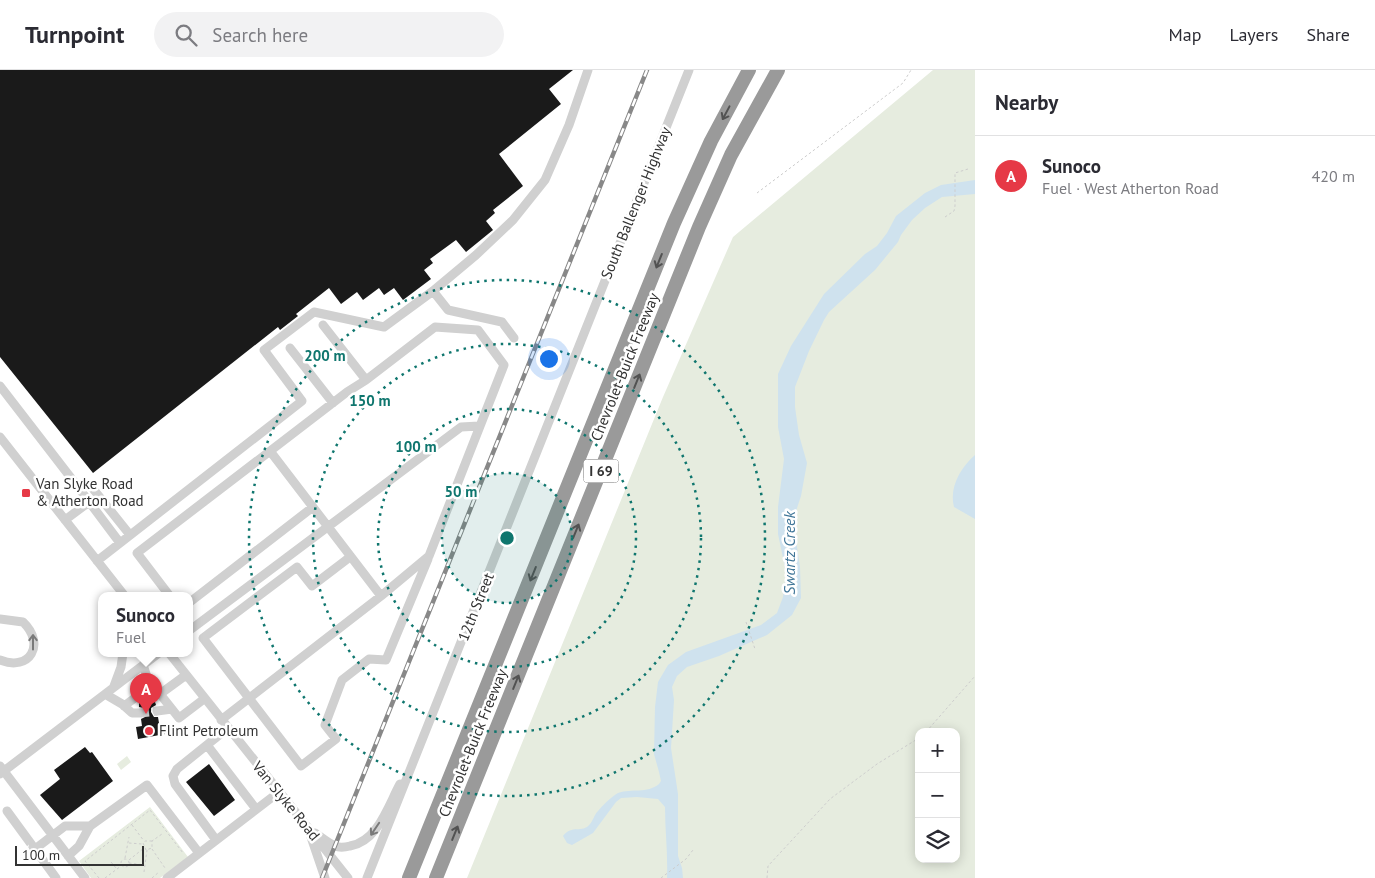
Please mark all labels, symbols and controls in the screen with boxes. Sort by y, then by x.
search box [154,12,504,57]
text: Turnpoint [25,19,124,50]
icon: search [172,21,200,49]
text: Search here [212,23,308,47]
text: Map [1169,23,1201,46]
text: Layers [1229,23,1278,46]
text: Share [1306,23,1350,46]
text: Nearby [995,89,1058,116]
one-way arrow [721,105,731,120]
street label: South Ballenger Highway [596,124,675,282]
text: Sunoco [1042,154,1101,178]
text: A [1006,166,1016,186]
text: 420 m [1312,166,1355,186]
text: Fuel · West Atherton Road [1042,178,1219,198]
one-way arrow [654,253,664,268]
street label: Chevrolet-Buick Freeway [586,290,663,444]
text: 200 m [304,346,346,365]
your location [536,346,562,372]
one-way arrow [633,374,642,389]
text: 150 m [349,391,391,410]
text: 100 m [395,437,437,456]
road number: I 69 [584,460,618,482]
place label: Van Slyke Road & Atherton Road [35,474,144,510]
text: 50 m [445,482,477,501]
marker: Van Slyke Road & Atherton Road [20,487,32,499]
water label: Swartz Creek [779,511,799,595]
one-way arrow [573,524,582,539]
centre of rings [498,529,516,547]
one-way arrow [528,566,537,581]
street label: 12th Street [453,570,498,644]
popup [98,592,193,657]
text: Sunoco [116,603,175,627]
text: Fuel [116,627,146,647]
one-way arrow [28,635,38,651]
street label: Chevrolet-Buick Freeway [434,666,511,820]
pin: A [130,673,162,714]
one-way arrow [511,675,521,690]
place label: Flint Petroleum [159,721,258,740]
marker: Flint Petroleum [143,725,155,737]
map controls [915,728,960,863]
button: + [915,728,960,773]
street label: Van Slyke Road [248,756,324,844]
button: − [915,773,960,818]
button: layers [915,818,960,863]
one-way arrow [370,822,380,836]
one-way arrow [450,826,460,841]
scale bar [15,843,144,866]
text: 100 m [22,846,60,864]

